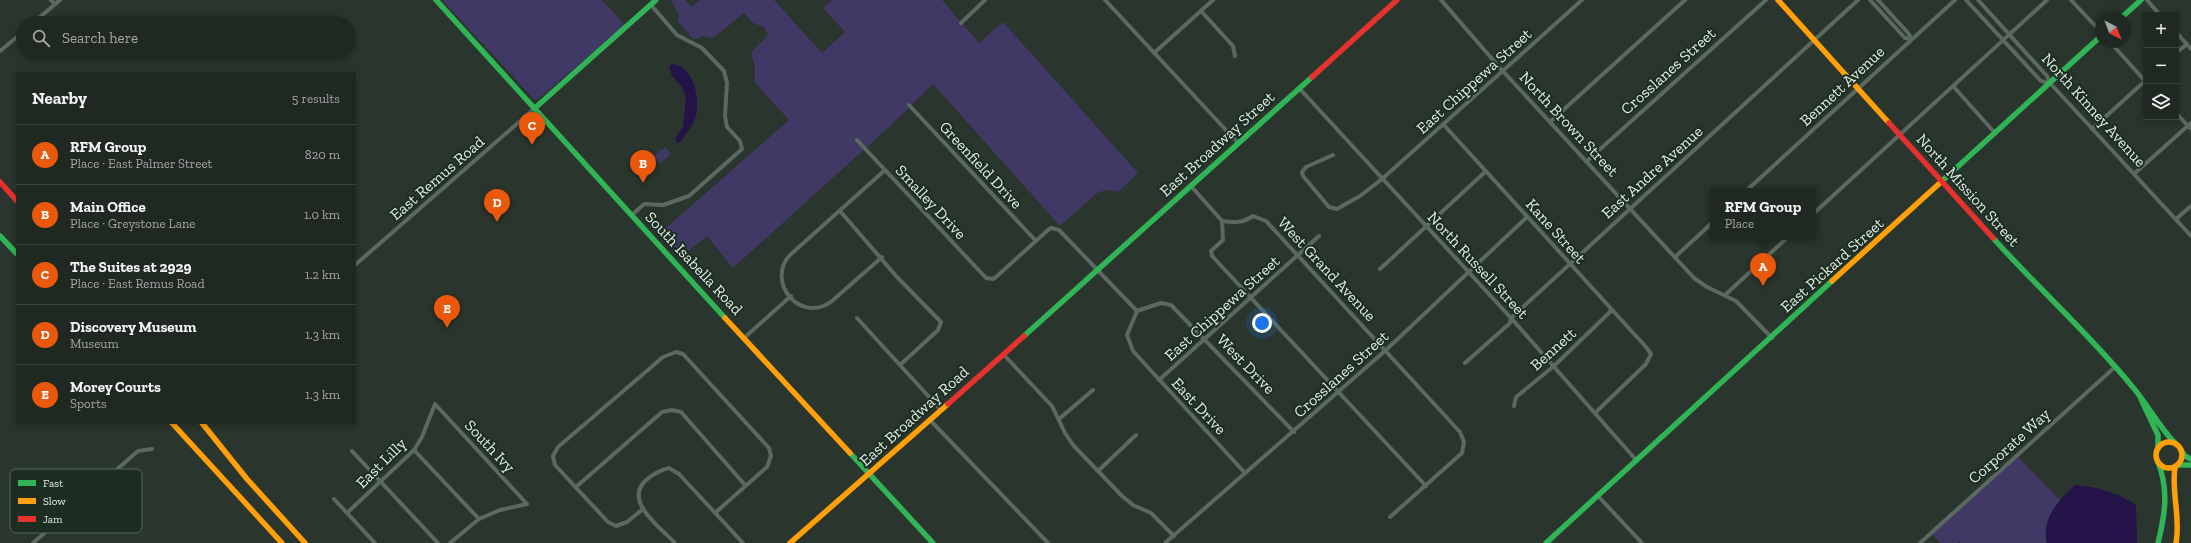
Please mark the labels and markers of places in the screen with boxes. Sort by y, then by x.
pin: C [519,112,545,145]
pin: B [630,150,656,183]
pin: D [484,189,510,222]
pin: A [1750,253,1776,286]
pin: E [434,295,460,328]

